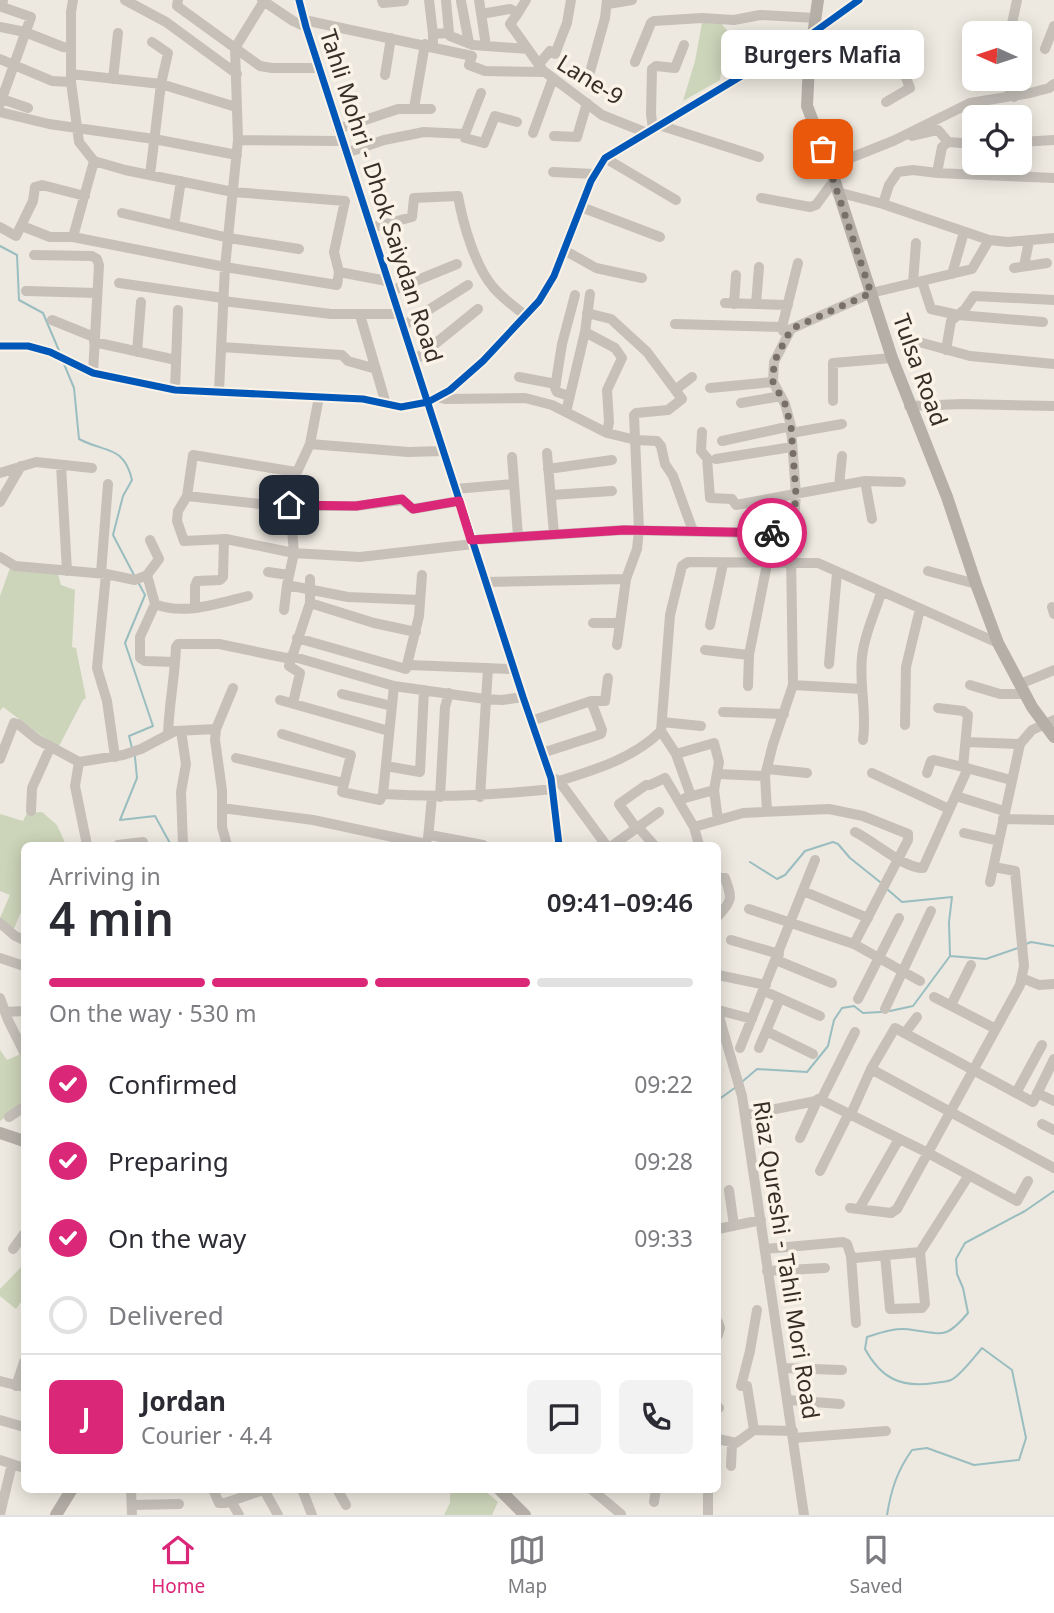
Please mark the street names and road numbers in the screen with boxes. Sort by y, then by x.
street label: Tahli Mohri - Dhok Saiydan Road [313,25,451,366]
street label: Lane-9 [551,46,630,112]
street label: Tulsa Road [886,309,956,430]
street label: Riaz Qureshi - Tahli Mori Road [746,1098,828,1421]

